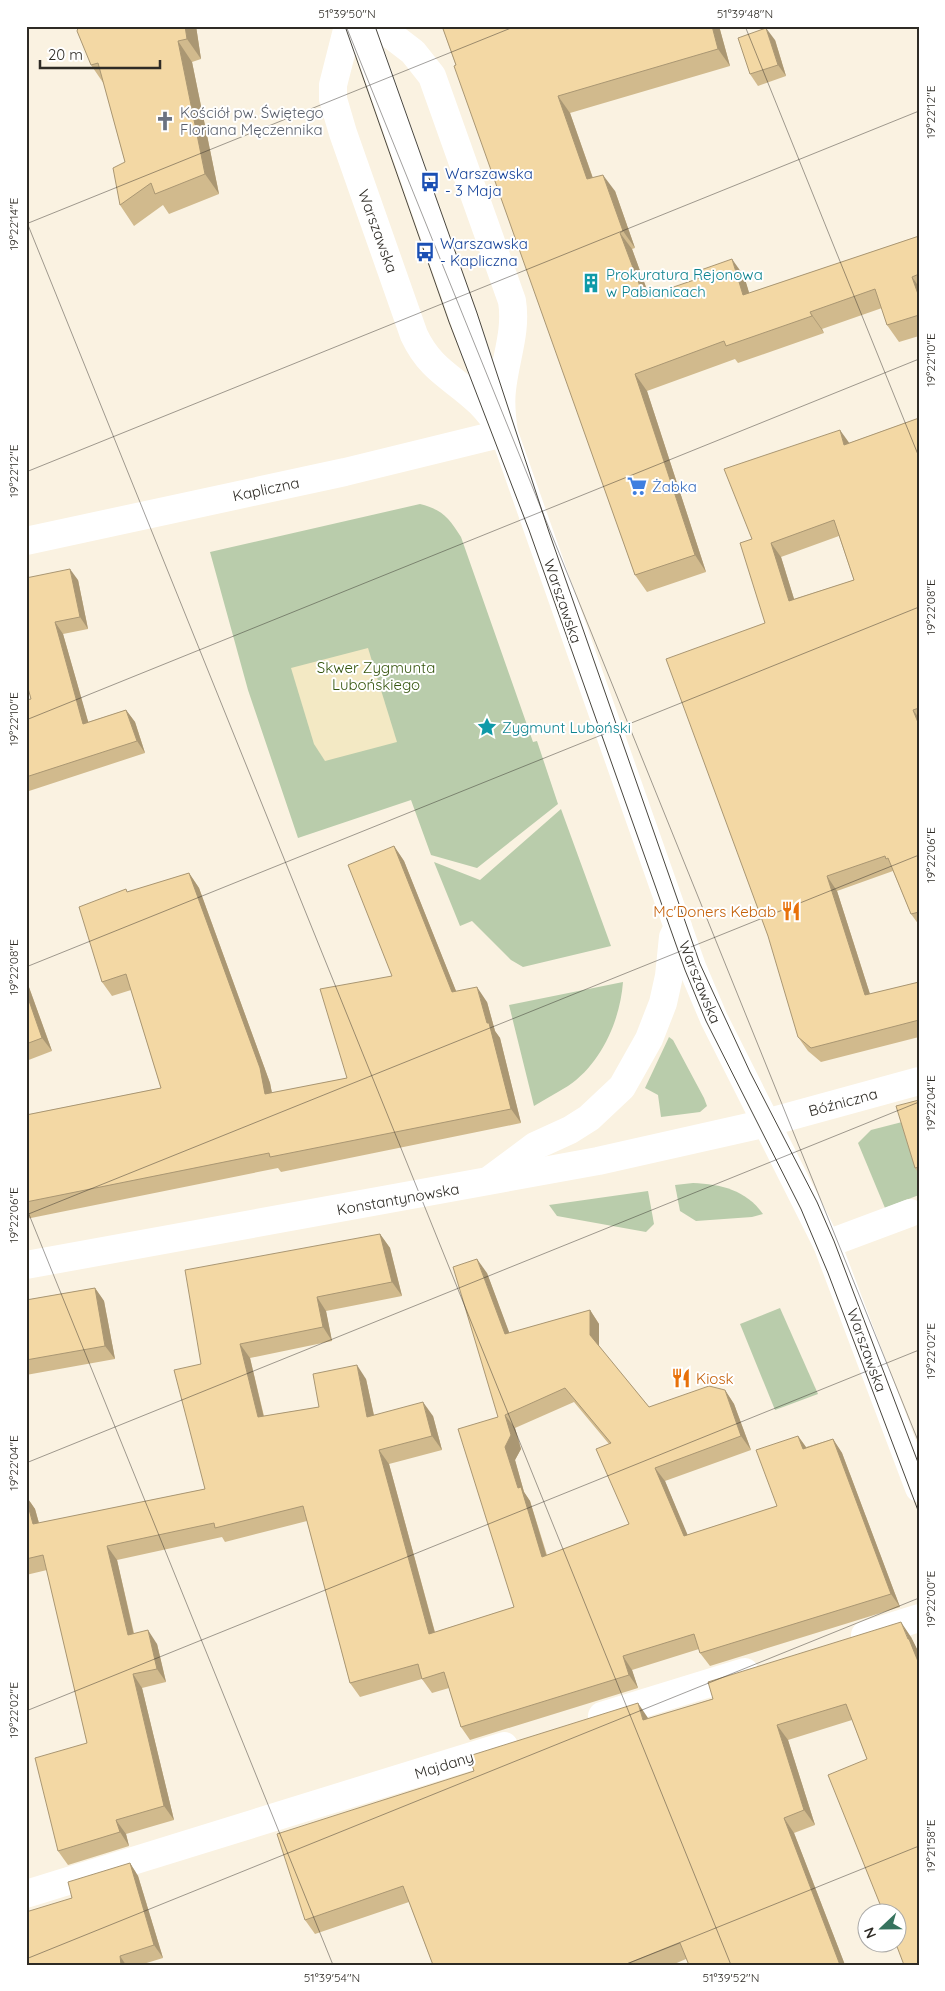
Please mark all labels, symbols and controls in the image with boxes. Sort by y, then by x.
text: 51°39'50"N [318,6,376,21]
text: 51°39'48"N [717,6,773,21]
scale bar [40,38,160,70]
text: 20 m [48,45,83,64]
text: 19°22'12"E [923,85,938,139]
place label: Kościół pw. Świętego Floriana Męczennika [180,103,324,139]
church icon: Kościół pw. Świętego Floriana Męczennika [154,110,176,132]
place label: Warszawska - 3 Maja [445,164,533,200]
bus stop icon: Warszawska - 3 Maja [419,171,441,193]
street label: Warszawska [354,187,402,275]
text: 19°22'14"E [6,197,21,250]
place label: Warszawska - Kapliczna [440,234,528,270]
bus stop icon: Warszawska - Kapliczna [414,241,436,263]
place label: Prokuratura Rejonowa w Pabianicach [606,265,763,301]
building icon: Prokuratura Rejonowa w Pabianicach [580,272,602,294]
text: 19°22'10"E [923,333,938,387]
text: 19°22'12"E [6,444,21,498]
street label: Kapliczna [231,473,301,505]
supermarket icon: Żabka [626,475,648,497]
place label: Żabka [652,477,697,496]
street label: Warszawska [540,556,586,646]
text: 19°22'08"E [923,579,938,635]
park label: Skwer Zygmunta Lubońskiego [317,658,435,694]
text: 19°22'10"E [6,692,21,746]
place icon: Zygmunt Luboński [476,716,498,738]
place label: Zygmunt Luboński [502,718,631,737]
text: 19°22'06"E [923,827,938,883]
restaurant icon: Mc'Doners Kebab [780,900,802,922]
place label: Mc'Doners Kebab [653,902,776,921]
street label: Warszawska [675,938,725,1026]
text: 19°22'08"E [6,939,21,995]
text: 19°22'04"E [923,1075,938,1131]
street label: Bóźniczna [806,1084,880,1120]
street label: Konstantynowska [335,1179,461,1219]
text: 19°22'06"E [6,1187,21,1243]
street label: Warszawska [843,1306,891,1394]
text: 19°22'02"E [923,1323,938,1379]
restaurant icon: Kiosk [670,1367,692,1389]
place label: Kiosk [696,1369,733,1388]
text: 19°22'04"E [6,1435,21,1491]
text: 19°22'00"E [923,1571,938,1627]
text: 19°22'02"E [6,1682,21,1738]
street label: Majdany [412,1747,476,1783]
text: 19°21'58"E [923,1819,938,1872]
north arrow [858,1904,908,1954]
text: N [860,1925,880,1941]
text: 51°39'54"N [304,1970,360,1985]
text: 51°39'52"N [703,1970,759,1985]

